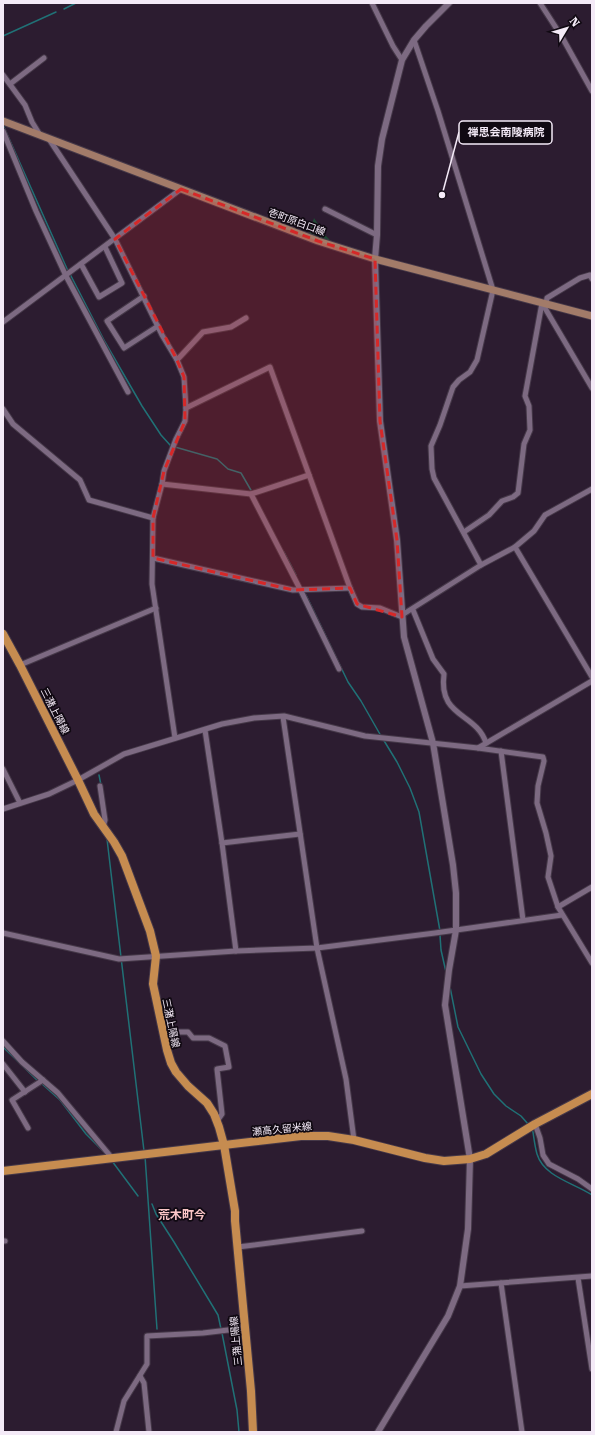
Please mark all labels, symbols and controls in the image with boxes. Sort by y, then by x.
north arrow [547,8,587,48]
text: N [567,15,583,30]
callout: 禅思会南陵病院 [459,121,552,144]
text: 禅思会南陵病院 [468,126,545,139]
street label: 壱町原白口線 [267,207,327,237]
street label: 三潴上陽線 [39,686,71,736]
street label: 三潴上陽線 [160,997,182,1049]
street label: 瀬高久留米線 [252,1120,312,1138]
district label: 荒木町今 [158,1208,206,1222]
street label: 三潴上陽線 [228,1316,244,1366]

